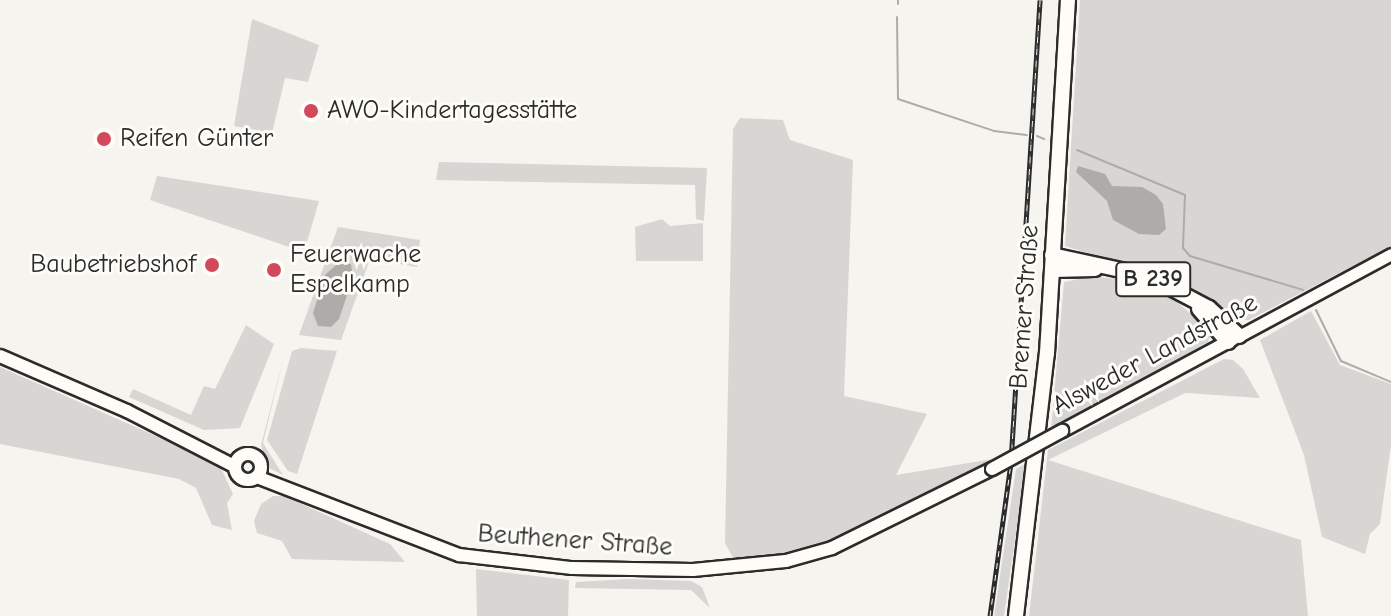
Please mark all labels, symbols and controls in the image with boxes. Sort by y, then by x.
place label: AWO-Kindertagesstätte [327,95,577,127]
marker: AWO-Kindertagesstätte [302,102,320,120]
place label: Reifen Günter [120,123,273,155]
marker: Reifen Günter [95,130,113,148]
street label: Bremer Straße [1004,224,1046,390]
place label: Feuerwache Espelkamp [290,239,421,300]
place label: Baubetriebshof [30,249,196,281]
marker: Baubetriebshof [203,256,221,274]
road number: B 239 [1115,259,1191,299]
marker: Feuerwache Espelkamp [265,261,283,279]
street label: Alsweder Landstraße [1047,288,1263,422]
street label: Beuthener Straße [477,519,673,563]

